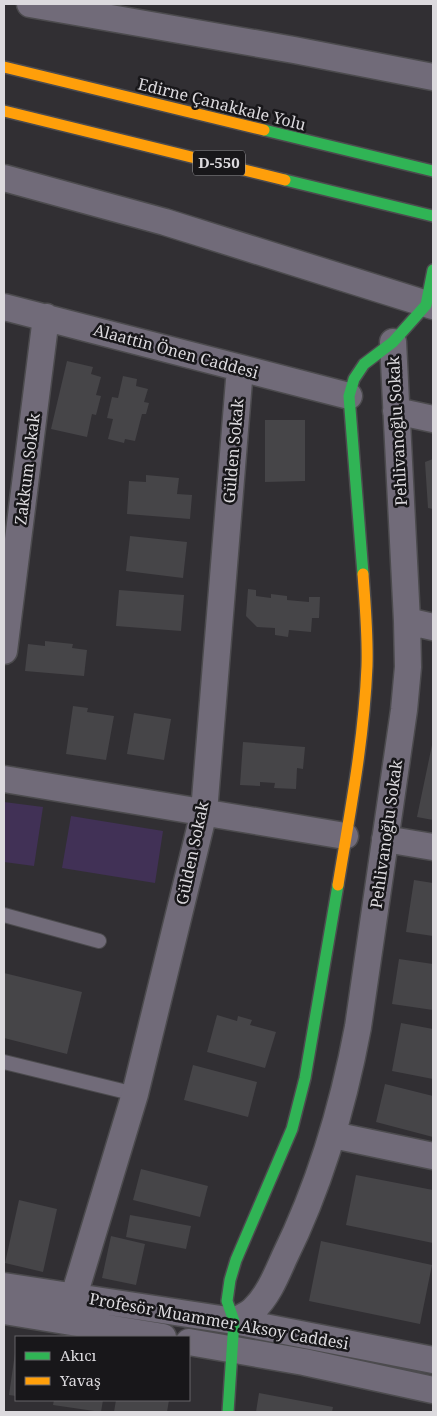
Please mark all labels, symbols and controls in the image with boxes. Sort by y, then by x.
street label: Edirne Çanakkale Yolu [136,72,308,136]
road number: D-550 [193,150,245,176]
street label: Alaattin Önen Caddesi [91,318,261,384]
street label: Pehlivanoğlu Sokak [382,355,412,506]
street label: Gülden Sokak [217,397,249,504]
street label: Zakkum Sokak [9,411,45,526]
street label: Pehlivanoğlu Sokak [365,758,407,910]
street label: Gülden Sokak [170,799,214,907]
street label: Profesör Muammer Aksoy Caddesi [88,1287,350,1355]
legend [15,1336,190,1401]
text: Akıcı [60,1345,97,1365]
text: Yavaş [59,1370,101,1390]

